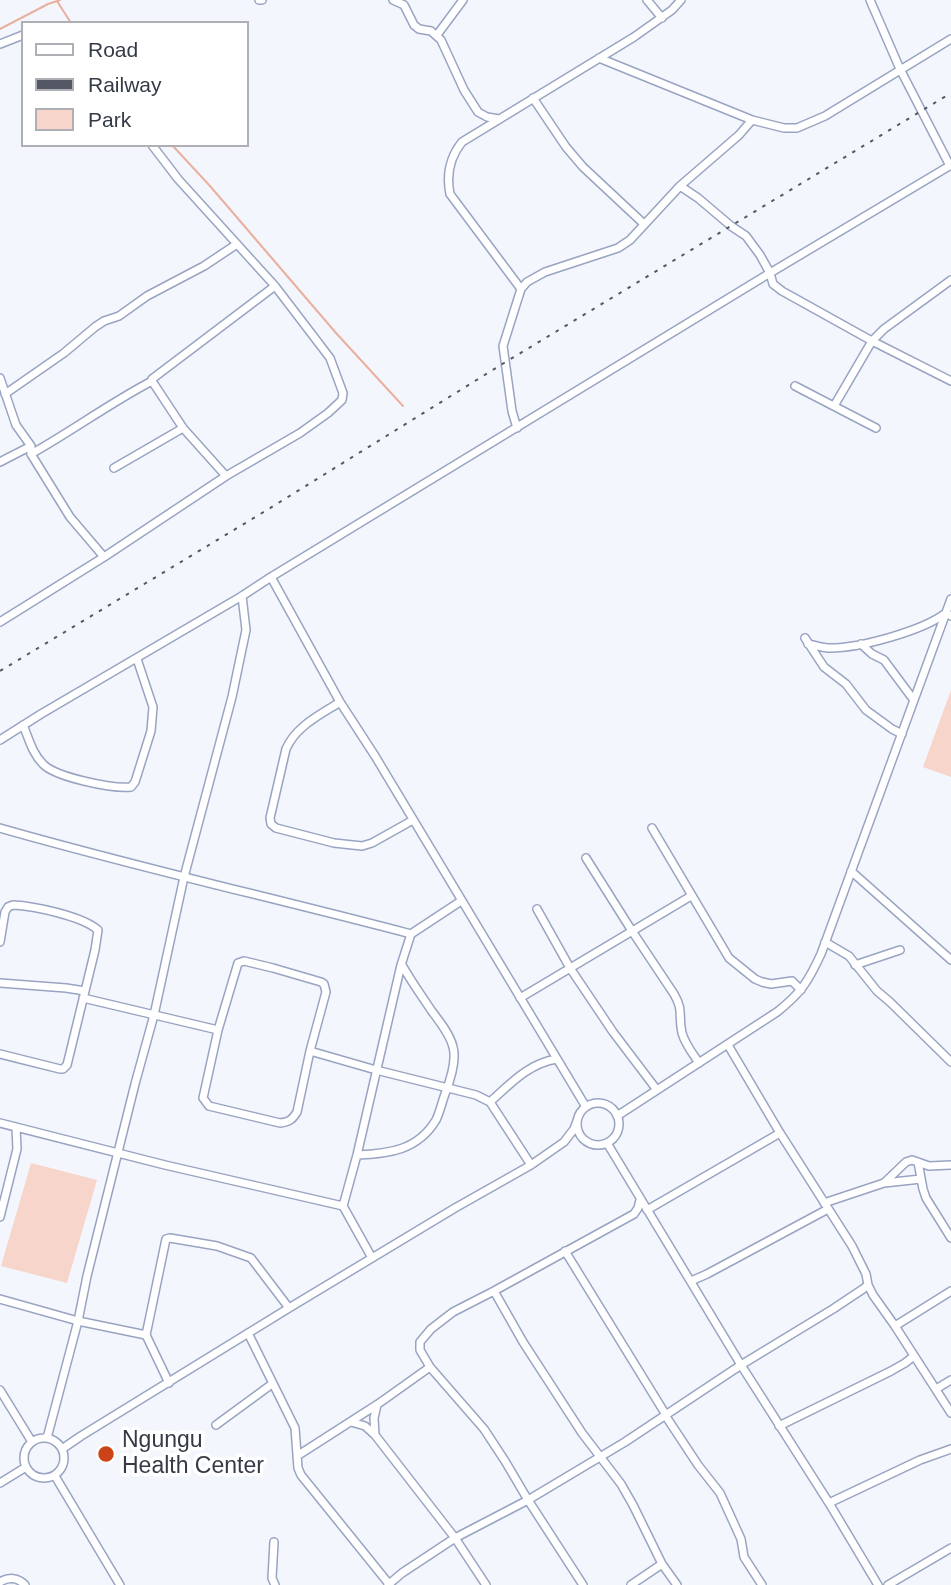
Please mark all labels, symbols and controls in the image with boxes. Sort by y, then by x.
legend [21,21,248,147]
text: Road [88,38,138,61]
text: Railway [88,73,162,96]
text: Park [88,108,131,131]
place label: Ngungu Health Center [122,1427,264,1481]
marker: Ngungu Health Center [96,1444,116,1464]

